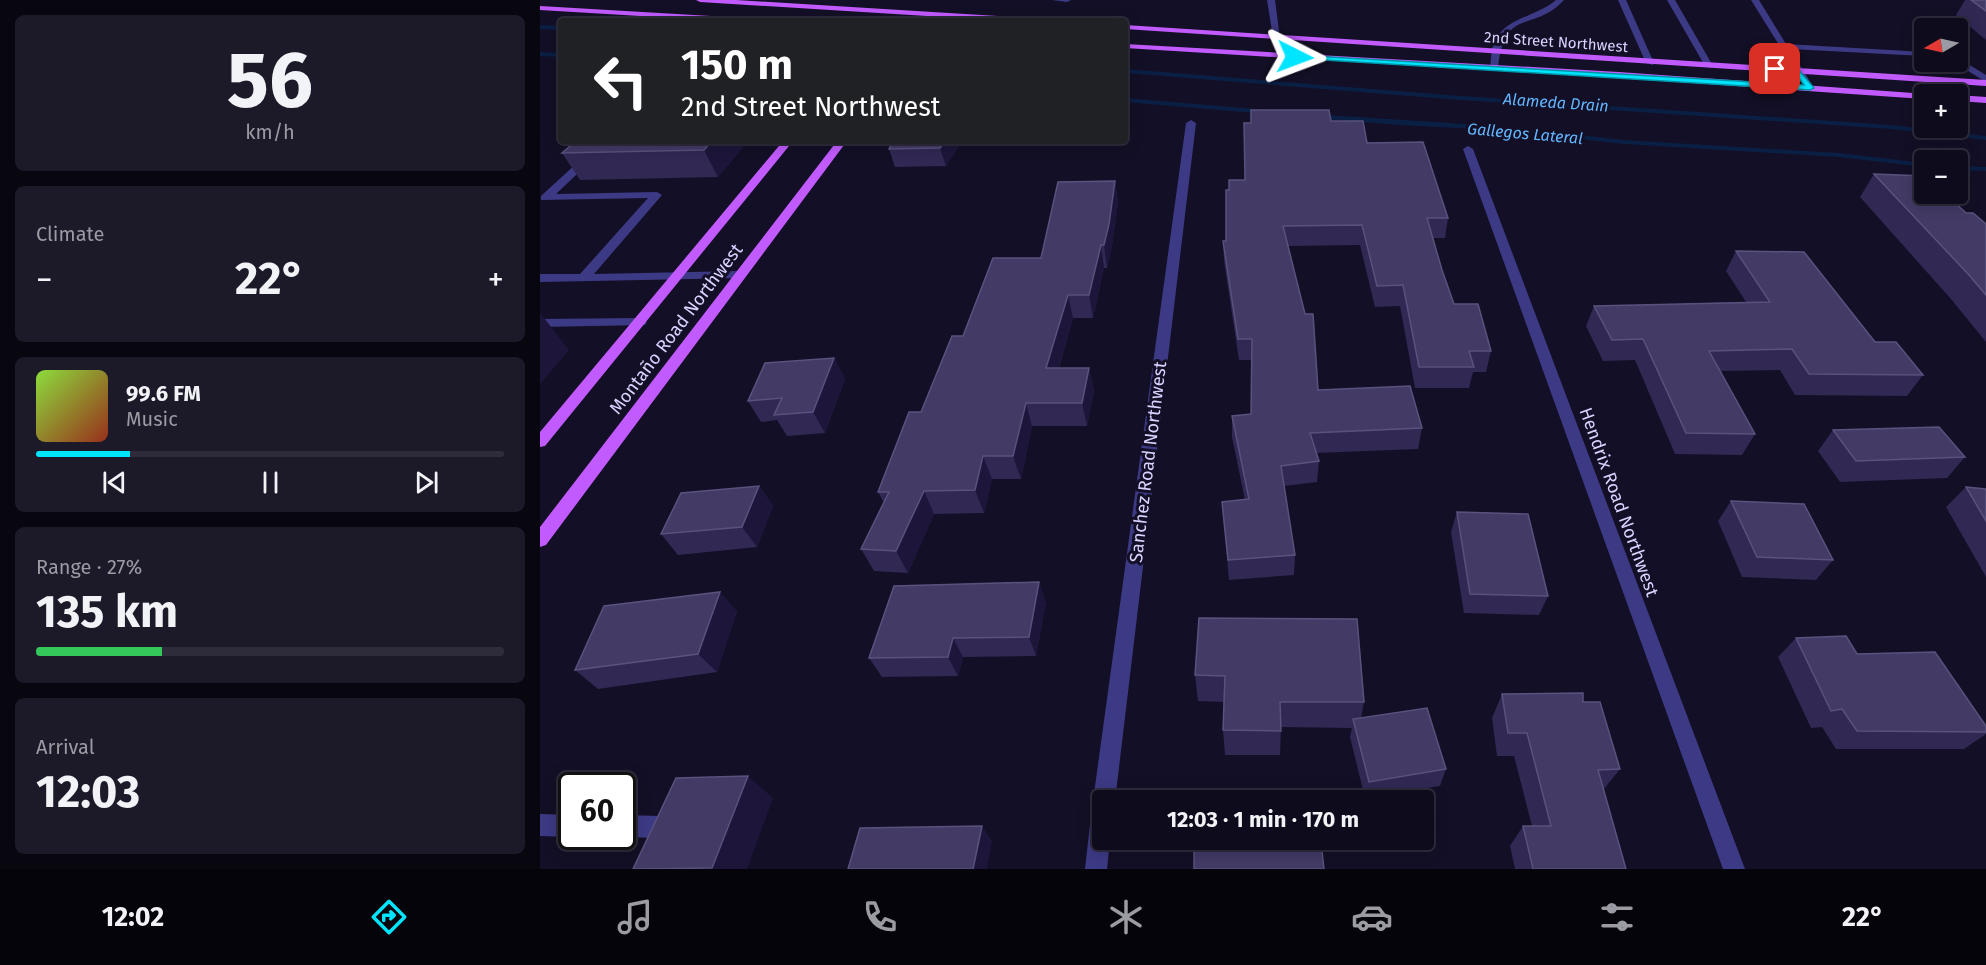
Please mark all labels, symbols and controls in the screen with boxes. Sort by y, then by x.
north arrow [1914,18,1968,72]
map controls [1914,18,1968,204]
position arrow [1263,25,1327,89]
street label: 2nd Street Northwest [1483,28,1629,56]
text: 56 [227,34,313,128]
text: 150 m [681,40,793,90]
icon: left [582,42,660,120]
pin [1749,43,1800,94]
icon: arrive [1758,52,1791,85]
button: + [1914,84,1968,138]
water label: Alameda Drain [1502,89,1609,116]
text: 2nd Street Northwest [681,91,941,123]
water label: Gallegos Lateral [1466,119,1584,148]
text: km/h [245,120,295,144]
button: − [1914,150,1968,204]
text: Climate [36,222,104,246]
street label: Montaño Road Northwest [605,239,748,419]
text: 22° [235,252,305,306]
text: − [36,260,53,300]
text: + [488,260,504,300]
street label: Sanchez Road Northwest [1125,360,1171,564]
text: 99.6 FM [126,380,201,407]
street label: Hendrix Road Northwest [1575,404,1664,600]
text: Music [126,407,178,431]
icon: previous [98,466,131,499]
icon: pause [254,466,287,499]
icon: next [410,466,443,499]
text: Range · 27% [36,555,142,579]
text: 135 km [36,585,178,639]
text: Arrival [36,735,95,759]
text: 12:03 [36,765,140,819]
speed limit sign: 60 [558,772,636,850]
text: 12:03 · 1 min · 170 m [1167,806,1359,833]
icon: directions [368,896,410,938]
icon: music [614,896,656,938]
icon: phone [859,896,901,938]
icon: climate [1105,896,1147,938]
icon: car [1351,896,1393,938]
icon: filters [1596,896,1638,938]
text: 12:02 [102,901,164,933]
text: 22° [1842,901,1884,933]

